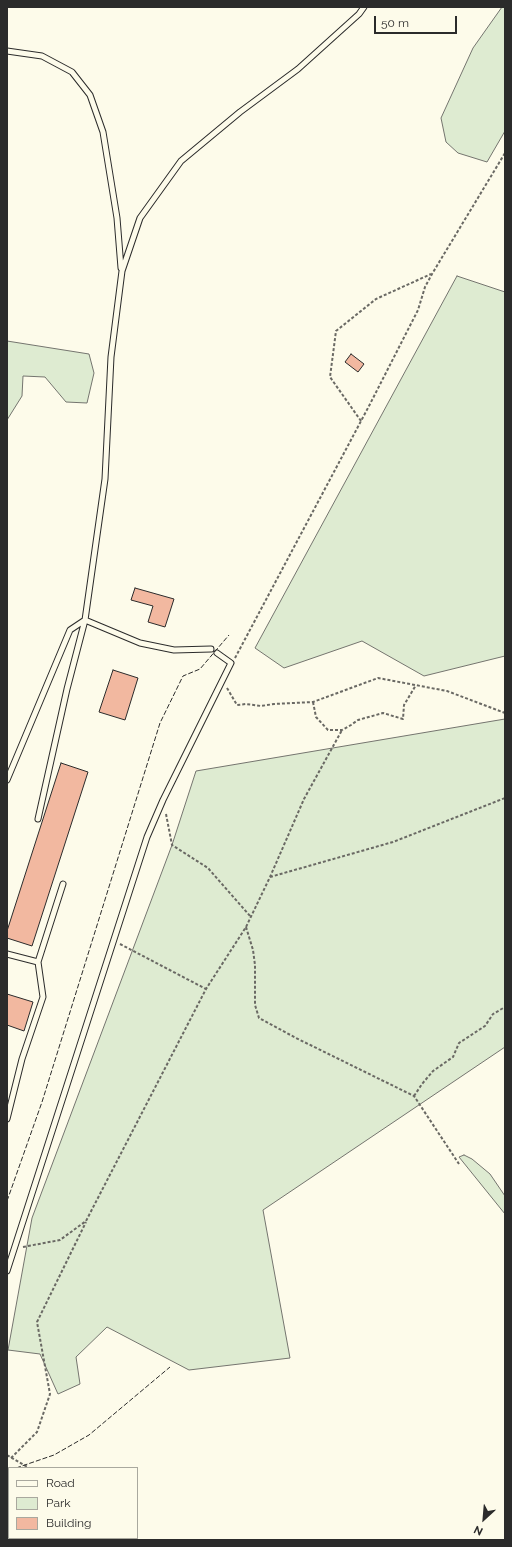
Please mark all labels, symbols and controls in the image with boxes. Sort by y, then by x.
scale bar [376,8,459,34]
text: 50 m [381,16,409,30]
legend [8,1467,138,1539]
text: Road [46,1476,75,1490]
text: Park [46,1496,71,1510]
north arrow [464,1499,504,1539]
text: Building [46,1516,92,1530]
text: N [472,1523,485,1538]

